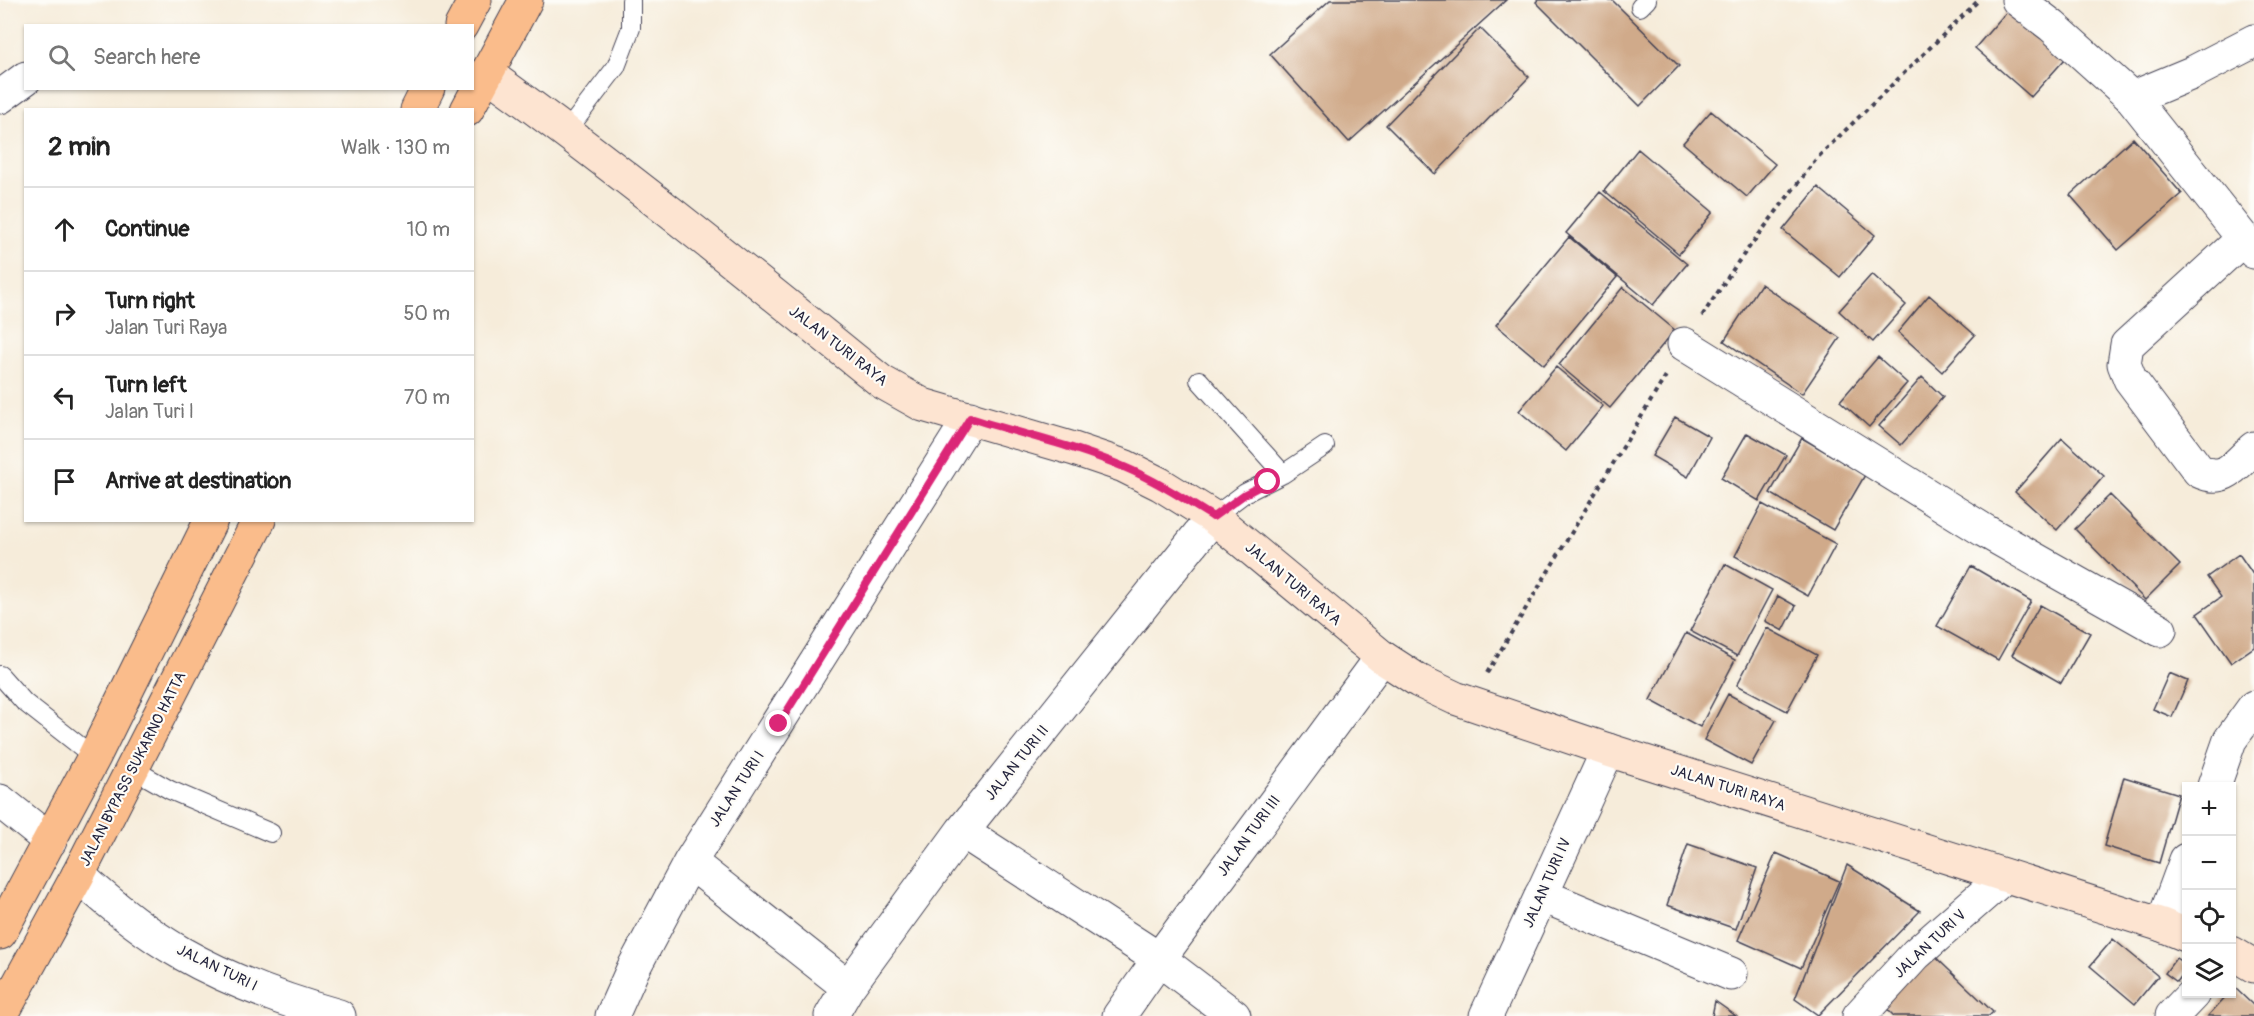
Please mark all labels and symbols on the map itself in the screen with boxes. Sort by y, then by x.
street label: JALAN TURI RAYA [785,302,891,391]
route start [1254,468,1280,494]
street label: JALAN TURI RAYA [1241,538,1345,630]
street label: JALAN BYPASS SUKARNO HATTA [76,668,191,869]
route end [765,710,791,736]
street label: JALAN TURI II [981,722,1053,804]
street label: JALAN TURI I [705,747,769,831]
street label: JALAN TURI RAYA [1668,760,1788,816]
street label: JALAN TURI III [1213,792,1285,880]
street label: JALAN TURI IV [1519,835,1575,931]
street label: JALAN TURI V [1890,906,1970,982]
street label: JALAN TURI I [174,940,260,996]

